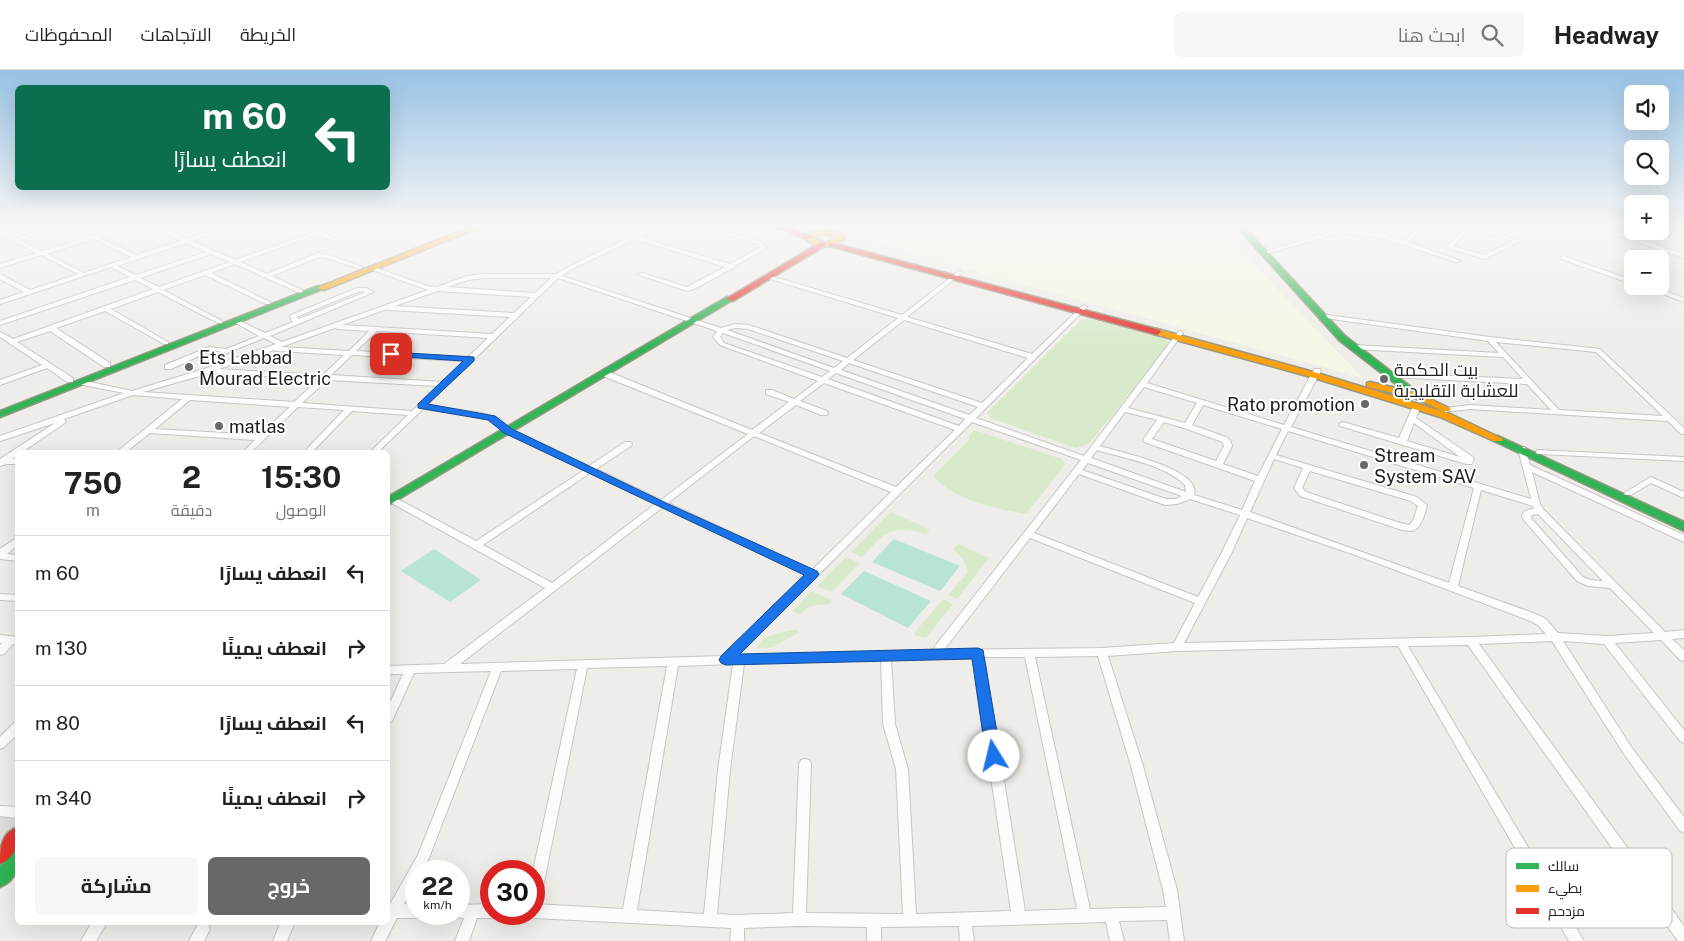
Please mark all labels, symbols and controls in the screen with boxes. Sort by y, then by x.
search box [1174,12,1524,57]
icon: search [1478,21,1506,49]
text: Headway [1554,21,1659,49]
text: المحفوظات [25,24,113,45]
text: الاتجاهات [141,24,212,45]
text: الخريطة [240,24,296,45]
text: ابحث هنا [1398,24,1466,46]
map controls [1624,85,1669,295]
button: sound [1624,85,1669,130]
text: 60 m [202,96,287,137]
icon: left [305,105,370,170]
button: search [1624,140,1669,185]
text: انعطف يسارًا [173,146,287,172]
button: + [1624,195,1669,240]
button: − [1624,250,1669,295]
pin [370,333,412,375]
icon: arrive [377,340,405,368]
place label: Ets Lebbad Mourad Electric [199,347,331,389]
place label: بيت الحكمة للعشابة التقليدية [1394,359,1519,401]
marker: Ets Lebbad Mourad Electric [183,361,195,373]
marker: بيت الحكمة للعشابة التقليدية [1378,373,1390,385]
place label: Rato promotion [1227,394,1355,415]
marker: Rato promotion [1359,398,1371,410]
place label: matlas [229,416,285,437]
marker: matlas [213,420,225,432]
place label: Stream System SAV [1374,445,1476,487]
text: 2 [182,459,201,495]
text: 15:30 [261,459,341,495]
marker: Stream System SAV [1358,459,1370,471]
text: 750 [64,465,122,501]
text: m [86,501,100,520]
text: دقيقة [171,501,212,520]
text: الوصول [276,501,327,520]
icon: left [342,559,370,587]
text: 60 m [35,562,79,584]
text: انعطف يسارًا [219,562,327,584]
icon: right [342,634,370,662]
text: 130 m [35,637,87,659]
text: انعطف يمينًا [221,637,327,659]
icon: left [342,709,370,737]
text: 80 m [35,712,80,734]
text: انعطف يسارًا [219,712,327,734]
position arrow [967,729,1019,781]
icon: right [342,784,370,812]
text: 340 m [35,787,92,809]
text: انعطف يمينًا [221,787,327,809]
legend [1506,848,1672,928]
button: مشاركة [35,857,198,915]
button: خروج [208,857,370,915]
text: سالك [1548,858,1579,874]
speed limit sign: 30 [480,860,545,925]
text: 22 [422,871,453,901]
text: بطيء [1548,880,1582,900]
text: km/h [423,898,452,912]
text: مزدحم [1548,903,1585,921]

